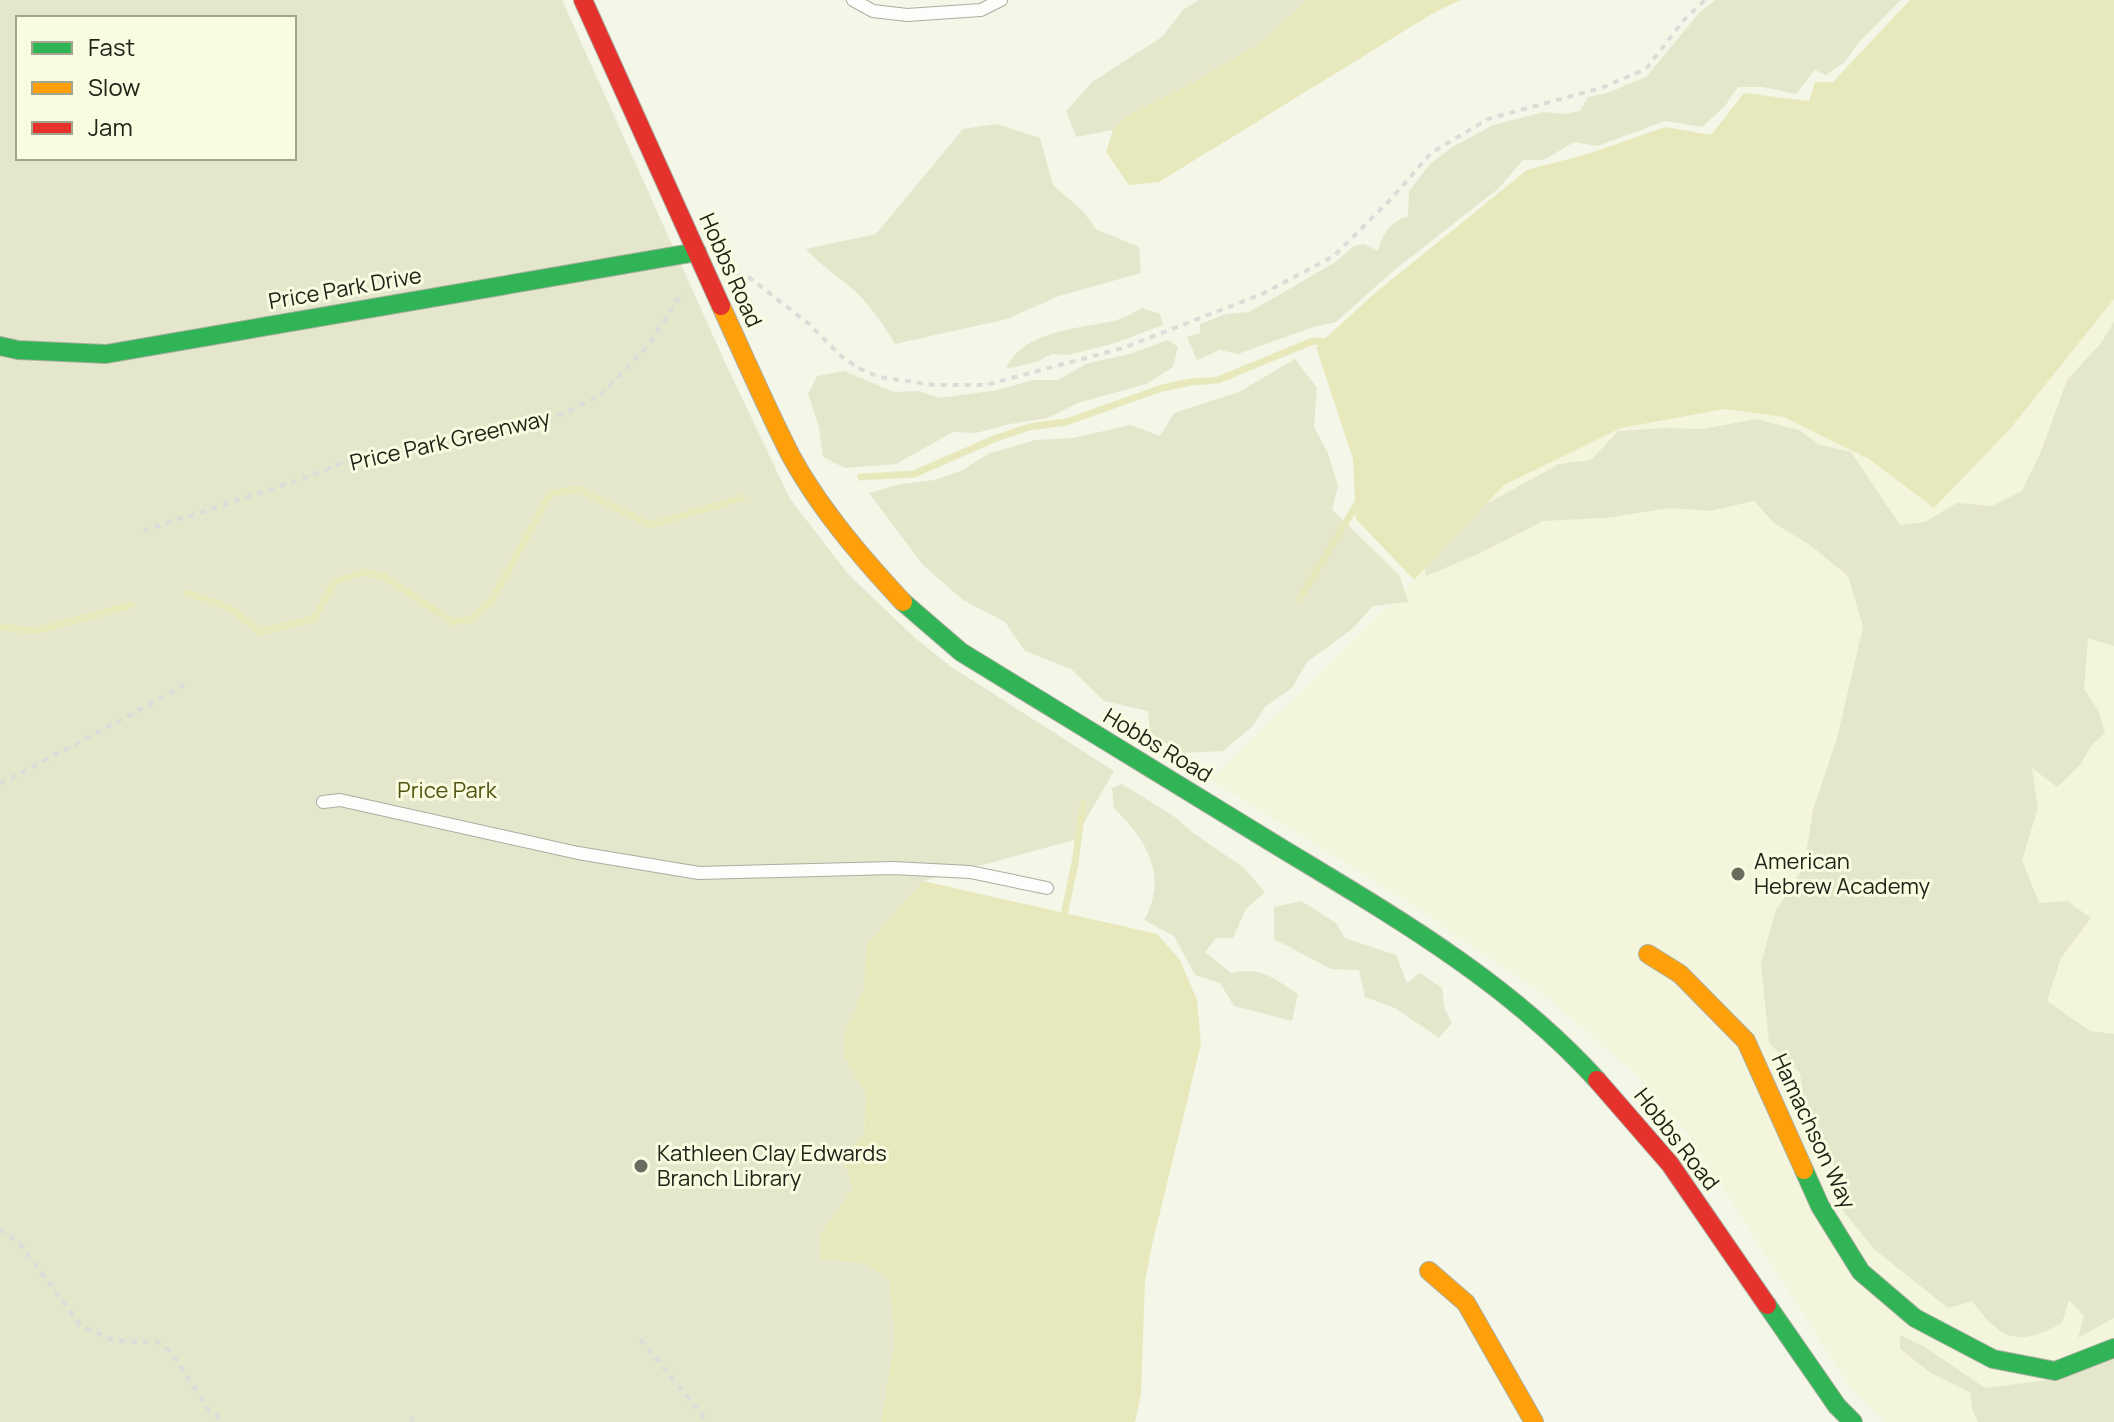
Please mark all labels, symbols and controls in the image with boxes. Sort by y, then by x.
legend [16,16,296,160]
text: Fast [88,30,135,63]
text: Slow [88,70,141,103]
text: Jam [88,110,133,143]
street label: Hobbs Road [692,208,770,332]
street label: Price Park Drive [266,260,424,316]
street label: Price Park Greenway [347,402,554,478]
street label: Hobbs Road [1098,701,1218,789]
park label: Price Park [397,775,498,805]
place label: American Hebrew Academy [1754,846,1930,901]
marker: American Hebrew Academy [1729,865,1747,883]
street label: Hamachson Way [1765,1048,1863,1214]
street label: Hobbs Road [1628,1082,1726,1196]
place label: Kathleen Clay Edwards Branch Library [657,1138,887,1193]
marker: Kathleen Clay Edwards Branch Library [632,1157,650,1175]

